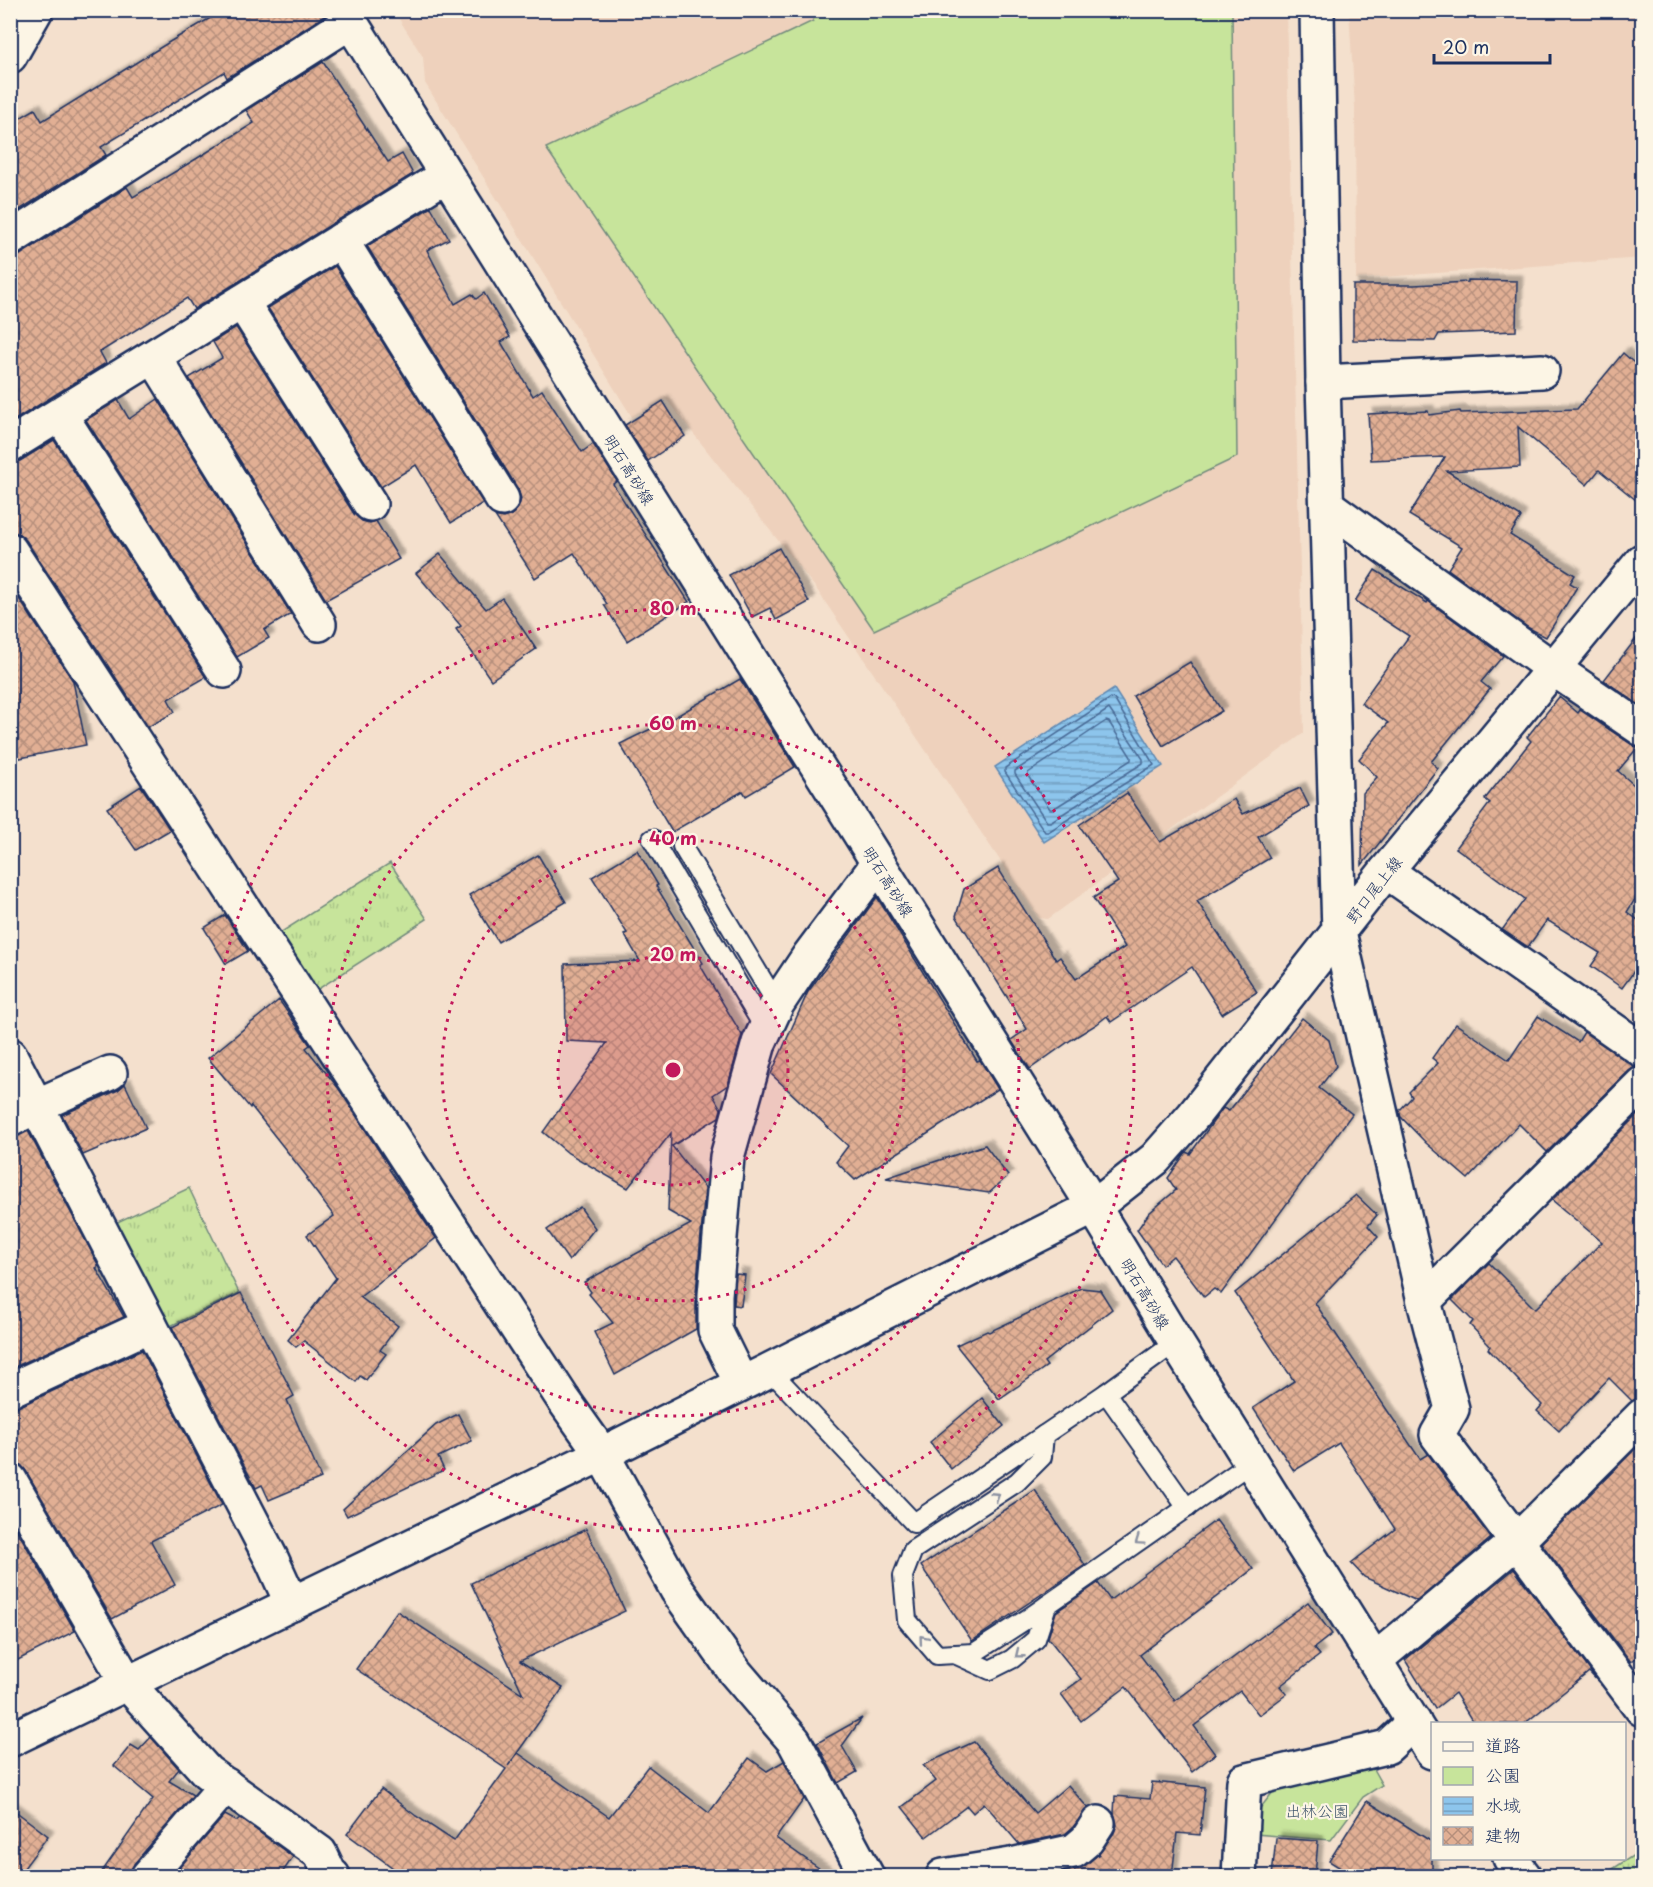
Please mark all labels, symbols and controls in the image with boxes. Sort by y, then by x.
scale bar [1434,27,1550,65]
text: 20 m [1443,33,1489,60]
street label: 明石高砂線 [599,429,661,509]
text: 80 m [649,594,697,621]
text: 60 m [649,709,697,736]
text: 40 m [649,824,697,851]
street label: 明石高砂線 [858,841,920,921]
street label: 野口尾上線 [1339,850,1407,928]
text: 20 m [650,940,696,967]
centre of rings [663,1060,683,1080]
street label: 明石高砂線 [1115,1253,1177,1333]
one-way arrow [989,1492,1000,1503]
one-way arrow [1134,1534,1145,1545]
one-way arrow [919,1635,930,1646]
one-way arrow [1014,1646,1025,1657]
legend [1431,1722,1626,1860]
text: 道路 [1485,1731,1521,1758]
text: 公園 [1485,1761,1521,1788]
text: 水域 [1485,1791,1521,1818]
park label: 出林公園 [1285,1798,1349,1822]
text: 建物 [1485,1821,1521,1848]

